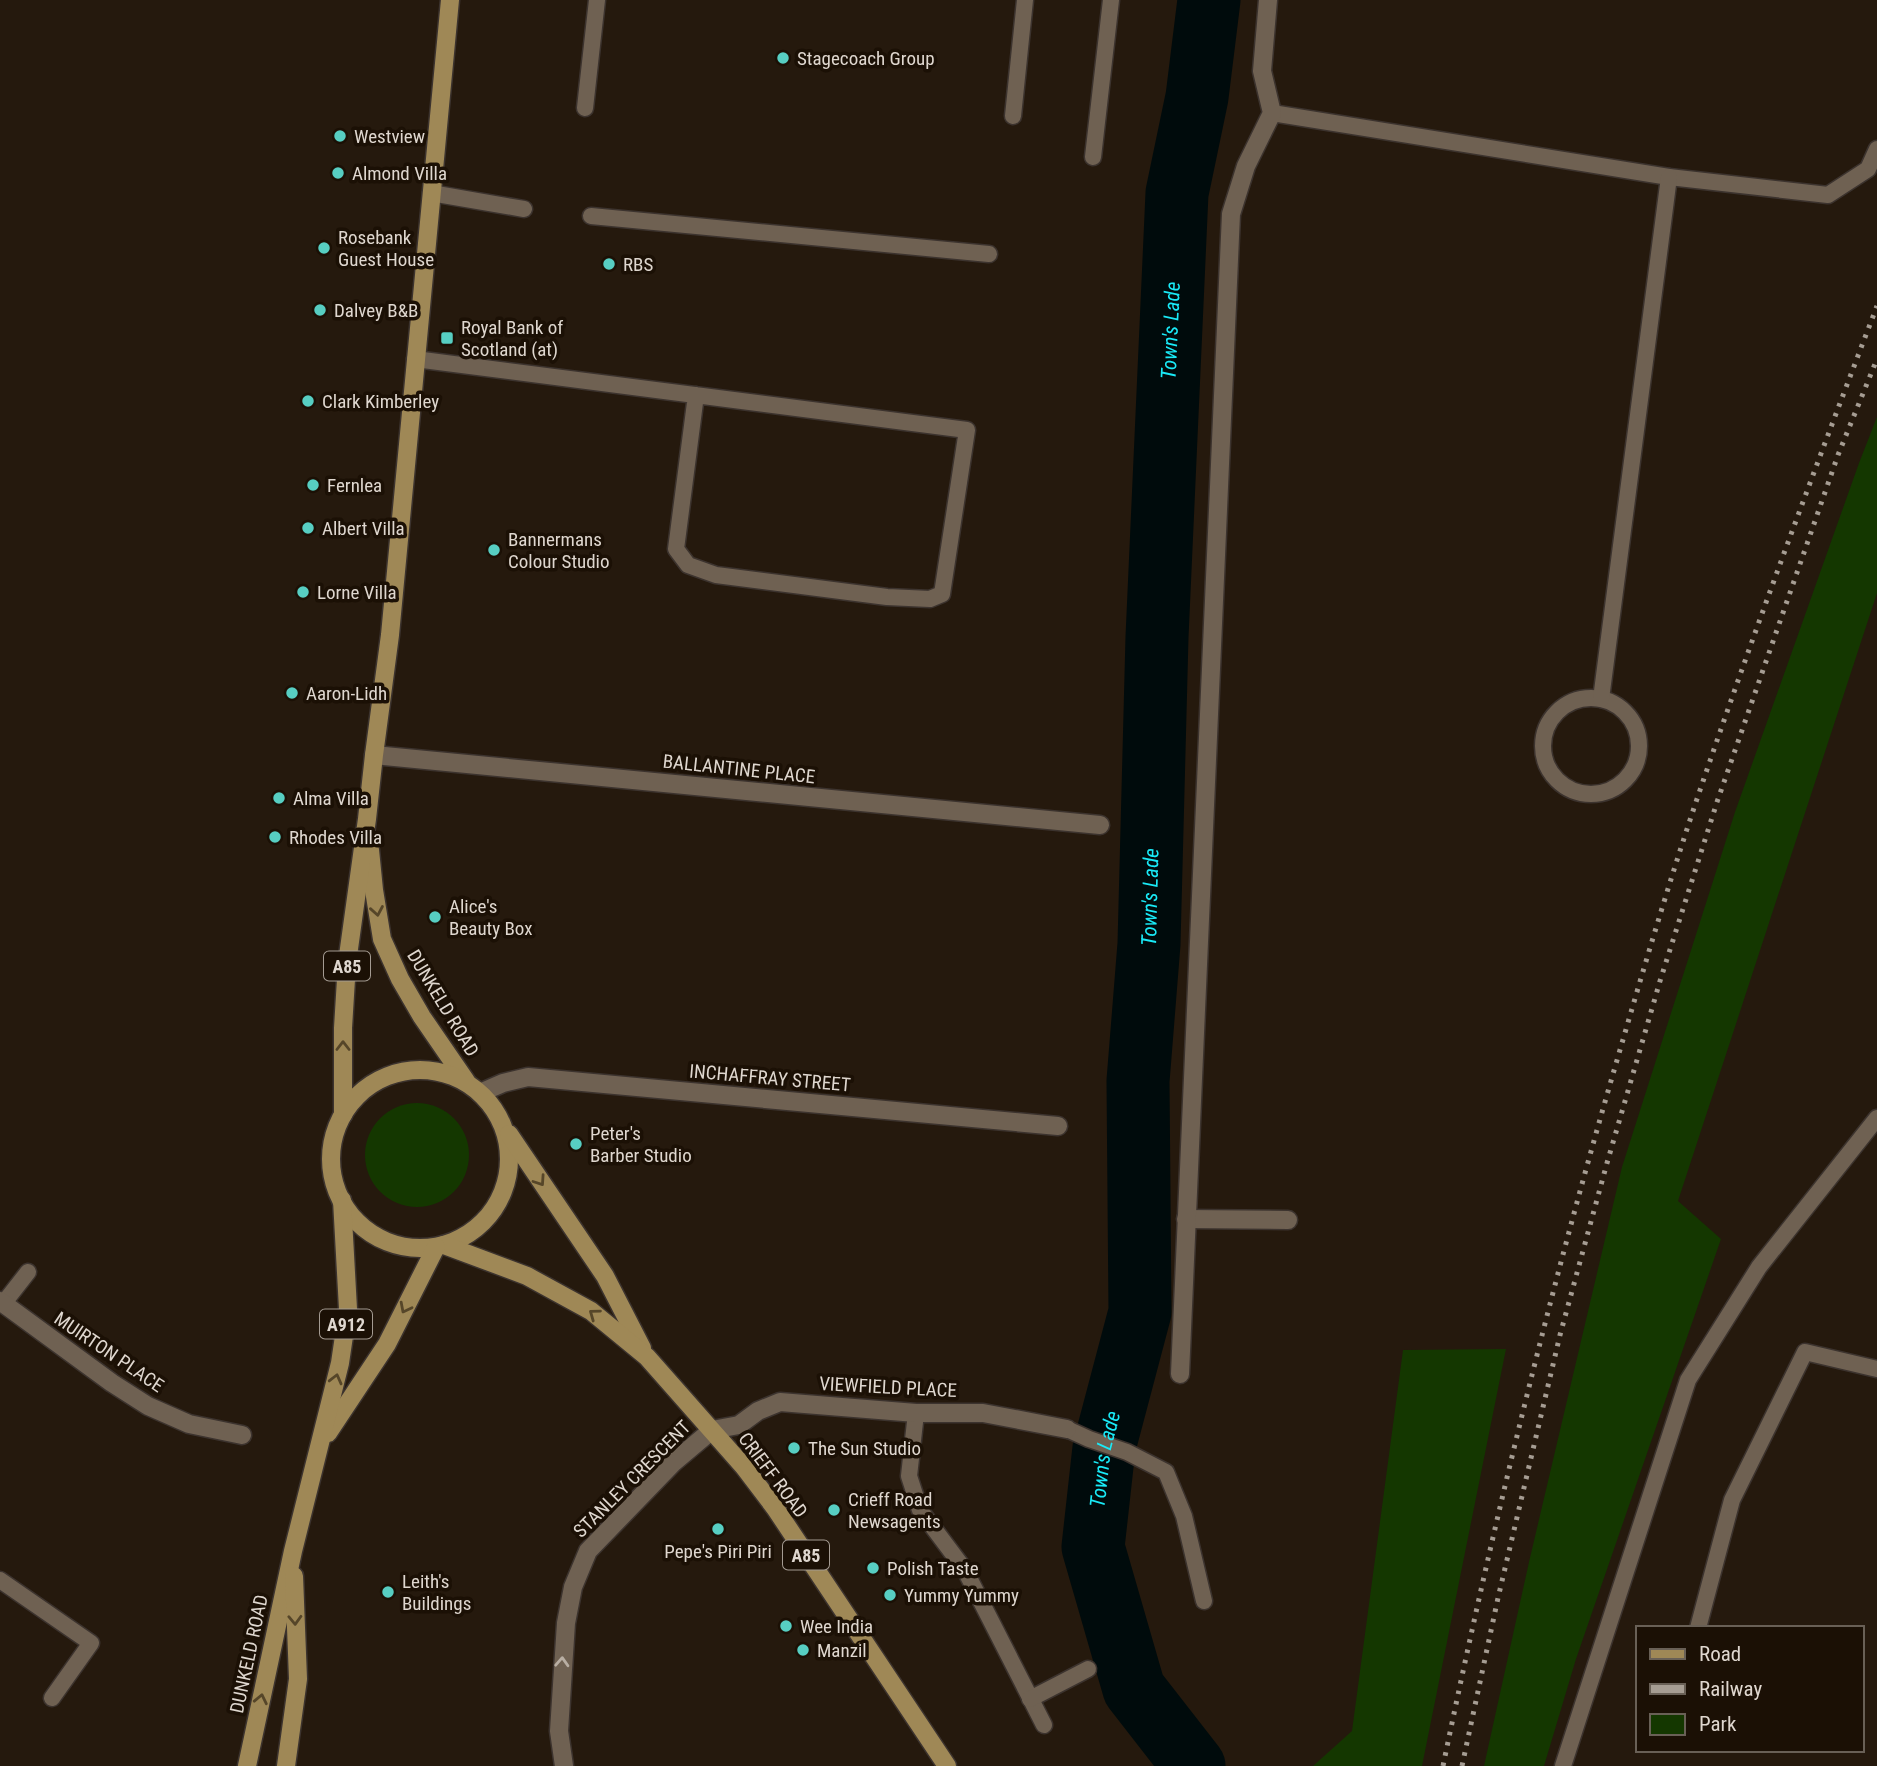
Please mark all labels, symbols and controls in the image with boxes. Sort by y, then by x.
place label: Stagecoach Group [797,47,935,70]
marker: Stagecoach Group [775,50,791,66]
place label: Westview [354,125,425,148]
marker: Westview [332,128,348,144]
place label: Almond Villa [352,162,447,185]
marker: Almond Villa [330,165,346,181]
place label: Rosebank Guest House [338,226,434,271]
marker: Rosebank Guest House [316,240,332,256]
place label: RBS [623,253,653,276]
marker: RBS [601,256,617,272]
water label: Town's Lade [1157,281,1185,380]
place label: Dalvey B&B [334,299,418,322]
marker: Dalvey B&B [312,302,328,318]
place label: Royal Bank of Scotland (at) [461,316,563,361]
marker: Royal Bank of Scotland (at) [439,330,455,346]
place label: Clark Kimberley [322,390,439,413]
marker: Clark Kimberley [300,393,316,409]
place label: Fernlea [327,474,382,497]
marker: Fernlea [305,477,321,493]
place label: Albert Villa [322,517,405,540]
marker: Albert Villa [300,520,316,536]
place label: Bannermans Colour Studio [508,528,610,573]
marker: Bannermans Colour Studio [486,542,502,558]
place label: Lorne Villa [317,581,397,604]
marker: Lorne Villa [295,584,311,600]
place label: Aaron-Lidh [306,682,387,705]
marker: Aaron-Lidh [284,685,300,701]
street label: BALLANTINE PLACE [662,750,816,788]
place label: Alma Villa [293,787,369,810]
marker: Alma Villa [271,790,287,806]
place label: Rhodes Villa [289,826,382,849]
marker: Rhodes Villa [267,829,283,845]
water label: Town's Lade [1137,848,1163,946]
place label: Alice's Beauty Box [449,895,533,940]
one-way arrow [369,905,384,917]
marker: Alice's Beauty Box [427,909,443,925]
street label: DUNKELD ROAD [402,945,484,1061]
road number: A85 [324,951,370,981]
one-way arrow [335,1041,351,1051]
street label: INCHAFFRAY STREET [688,1059,852,1097]
place label: Peter's Barber Studio [590,1122,692,1167]
marker: Peter's Barber Studio [568,1136,584,1152]
one-way arrow [532,1173,544,1186]
one-way arrow [400,1301,414,1313]
street label: MUIRTON PLACE [50,1307,168,1397]
road number: A912 [320,1310,372,1338]
one-way arrow [589,1310,602,1322]
street label: VIEWFIELD PLACE [819,1372,957,1402]
one-way arrow [328,1373,342,1385]
water label: Town's Lade [1085,1408,1125,1509]
street label: STANLEY CRESCENT [569,1416,695,1542]
street label: CRIEFF ROAD [733,1428,813,1522]
place label: The Sun Studio [808,1437,921,1460]
marker: The Sun Studio [786,1440,802,1456]
place label: Crieff Road Newsagents [848,1488,941,1533]
marker: Crieff Road Newsagents [826,1502,842,1518]
marker: Pepe's Piri Piri [710,1521,726,1537]
place label: Pepe's Piri Piri [664,1540,772,1563]
road number: A85 [783,1540,829,1570]
place label: Polish Taste [887,1557,979,1580]
marker: Polish Taste [865,1560,881,1576]
place label: Leith's Buildings [402,1570,471,1615]
marker: Leith's Buildings [380,1584,396,1600]
place label: Yummy Yummy [904,1584,1019,1607]
marker: Yummy Yummy [882,1587,898,1603]
street label: DUNKELD ROAD [225,1593,273,1715]
one-way arrow [288,1614,303,1625]
place label: Wee India [800,1615,873,1638]
marker: Wee India [778,1618,794,1634]
legend [1636,1626,1863,1752]
place label: Manzil [817,1639,867,1662]
marker: Manzil [795,1642,811,1658]
text: Road [1699,1642,1741,1666]
one-way arrow [555,1657,570,1668]
text: Railway [1699,1677,1762,1701]
one-way arrow [252,1693,267,1705]
text: Park [1699,1712,1737,1736]

